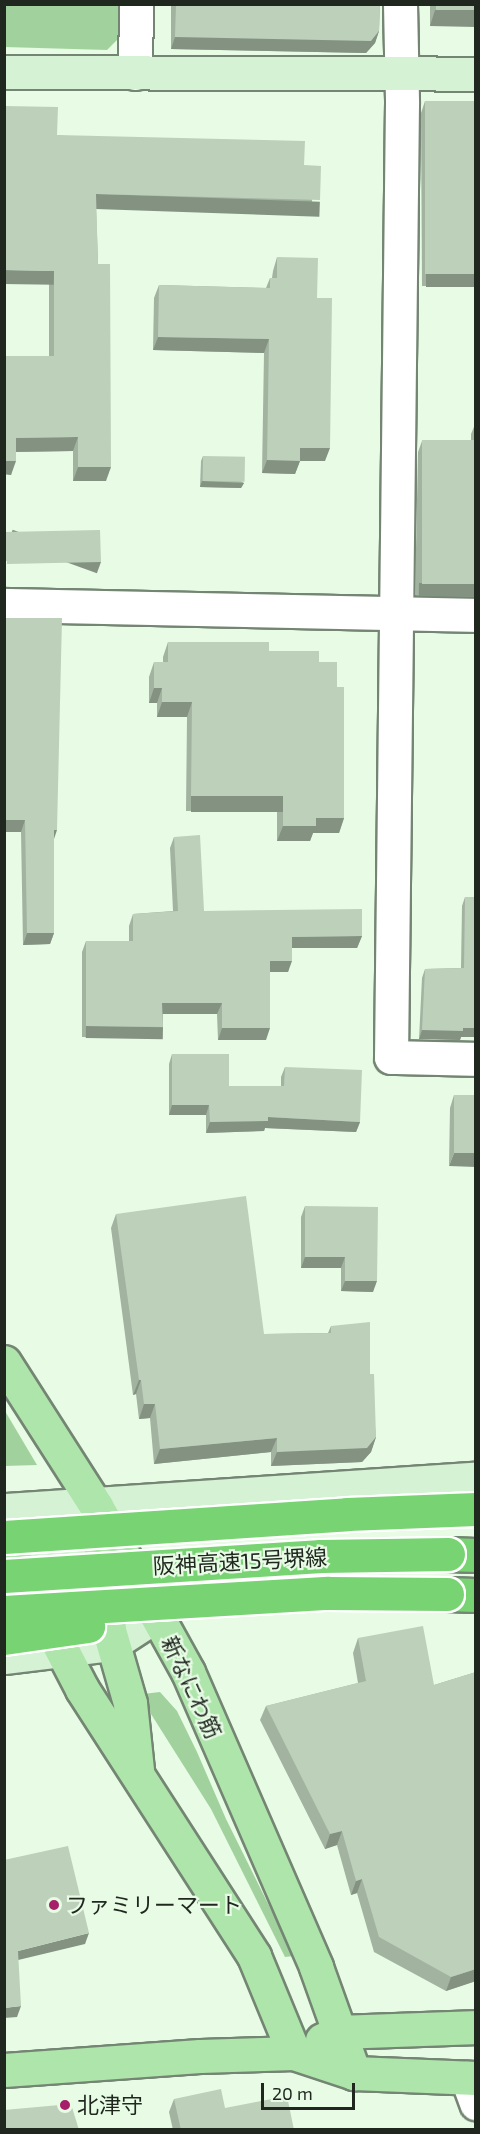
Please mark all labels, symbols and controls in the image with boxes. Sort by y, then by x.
street label: 阪神高速15号堺線 [152,1543,328,1579]
street label: 新なにわ筋 [157,1632,227,1742]
place label: ファミリーマート [66,1892,242,1918]
marker: ファミリーマート [47,1898,61,1912]
scale bar [264,2071,358,2109]
text: 20 m [272,2082,313,2104]
place label: 北津守 [77,2092,143,2118]
marker: 北津守 [58,2098,72,2112]

